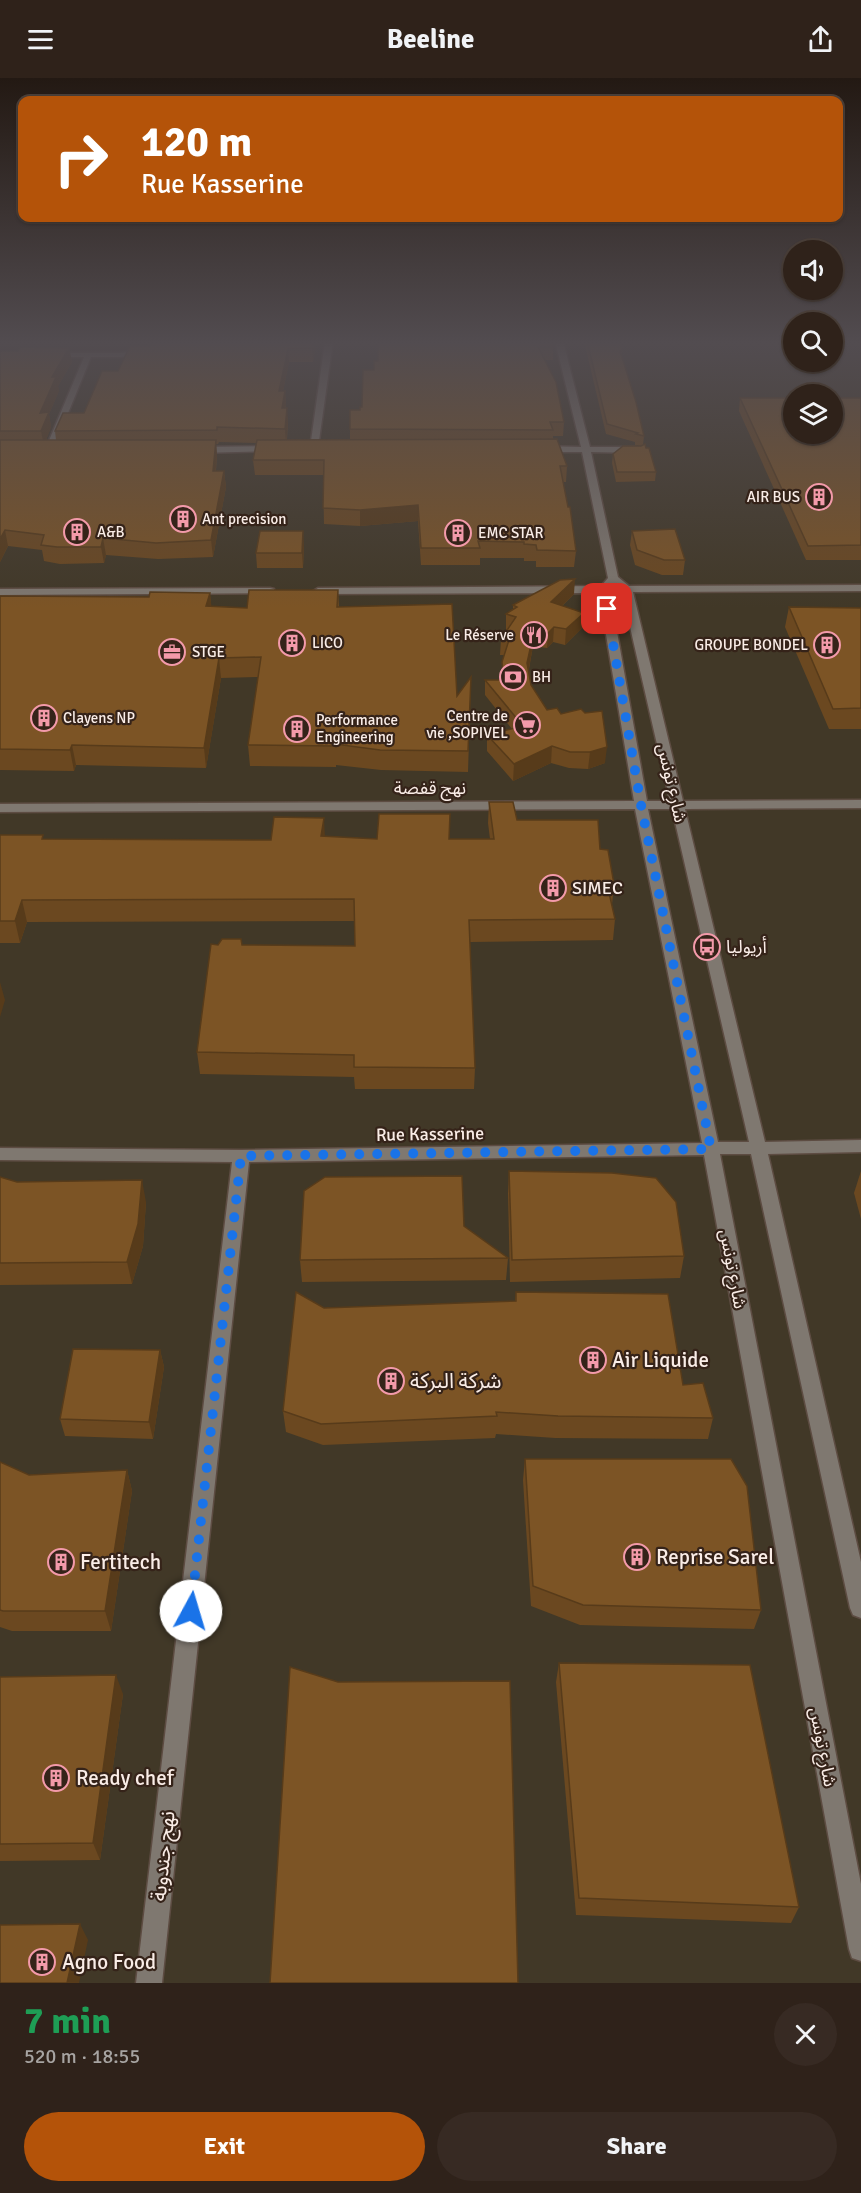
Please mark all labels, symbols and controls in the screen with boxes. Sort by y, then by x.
icon: menu [24,23,57,56]
text: Beeline [387,23,474,56]
icon: share [804,23,837,56]
text: 120 m [141,117,252,168]
icon: right [42,120,120,198]
text: Rue Kasserine [141,168,304,201]
map controls [783,240,843,444]
button: sound [783,240,843,300]
button: search [783,312,843,372]
button: layers [783,384,843,444]
building icon: AIR BUS [804,482,834,512]
place label: AIR BUS [747,488,800,506]
building icon: Ant precision [168,504,198,534]
place label: Ant precision [202,510,287,528]
building icon: A&B [62,517,92,547]
building icon: EMC STAR [443,518,473,548]
place label: A&B [97,523,125,541]
place label: EMC STAR [478,524,544,542]
pin [581,583,632,634]
icon: arrive [590,592,623,625]
restaurant icon: Le Réserve [519,620,549,650]
place label: Le Réserve [445,626,514,644]
building icon: LICO [277,628,307,658]
building icon: GROUPE BONDEL [812,630,842,660]
place label: LICO [312,634,343,652]
place label: GROUPE BONDEL [694,636,808,654]
office icon: STGE [157,637,187,667]
place label: STGE [192,643,225,661]
bank icon: BH [498,662,528,692]
place label: BH [532,668,551,686]
building icon: Clayens NP [29,703,59,733]
place label: Centre de vie ,SOPIVEL [427,707,508,742]
place label: Clayens NP [63,709,135,727]
supermarket icon: Centre de vie ,SOPIVEL [512,710,542,740]
place label: Performance Engineering [316,711,398,746]
building icon: Performance Engineering [282,714,312,744]
street label: شارع تونس [649,741,692,825]
street label: نهج قفصة [394,777,466,801]
building icon: SIMEC [538,873,568,903]
place label: SIMEC [572,877,623,899]
bus stop icon: أريوليا [692,932,722,962]
place label: أريوليا [726,936,767,958]
street label: Rue Kasserine [376,1122,484,1146]
street label: شارع تونس [712,1227,751,1311]
building icon: Air Liquide [578,1345,608,1375]
place label: Air Liquide [612,1347,709,1373]
building icon: شركة البركة [376,1366,406,1396]
place label: شركة البركة [410,1368,501,1394]
building icon: Reprise Sarel [622,1542,652,1572]
place label: Reprise Sarel [656,1544,774,1570]
building icon: Fertitech [46,1547,76,1577]
place label: Fertitech [80,1549,161,1575]
position arrow [159,1579,223,1643]
street label: شارع تونس [802,1705,841,1789]
building icon: Ready chef [41,1763,71,1793]
place label: Ready chef [76,1765,175,1791]
street label: نهج جندوبة [145,1810,183,1903]
building icon: Agno Food [27,1947,57,1977]
place label: Agno Food [62,1949,156,1975]
text: 7 min [24,1999,111,2044]
button: close [774,2003,837,2066]
text: 520 m · 18:55 [24,2044,140,2069]
button: Exit [24,2112,425,2181]
button: Share [437,2112,837,2181]

